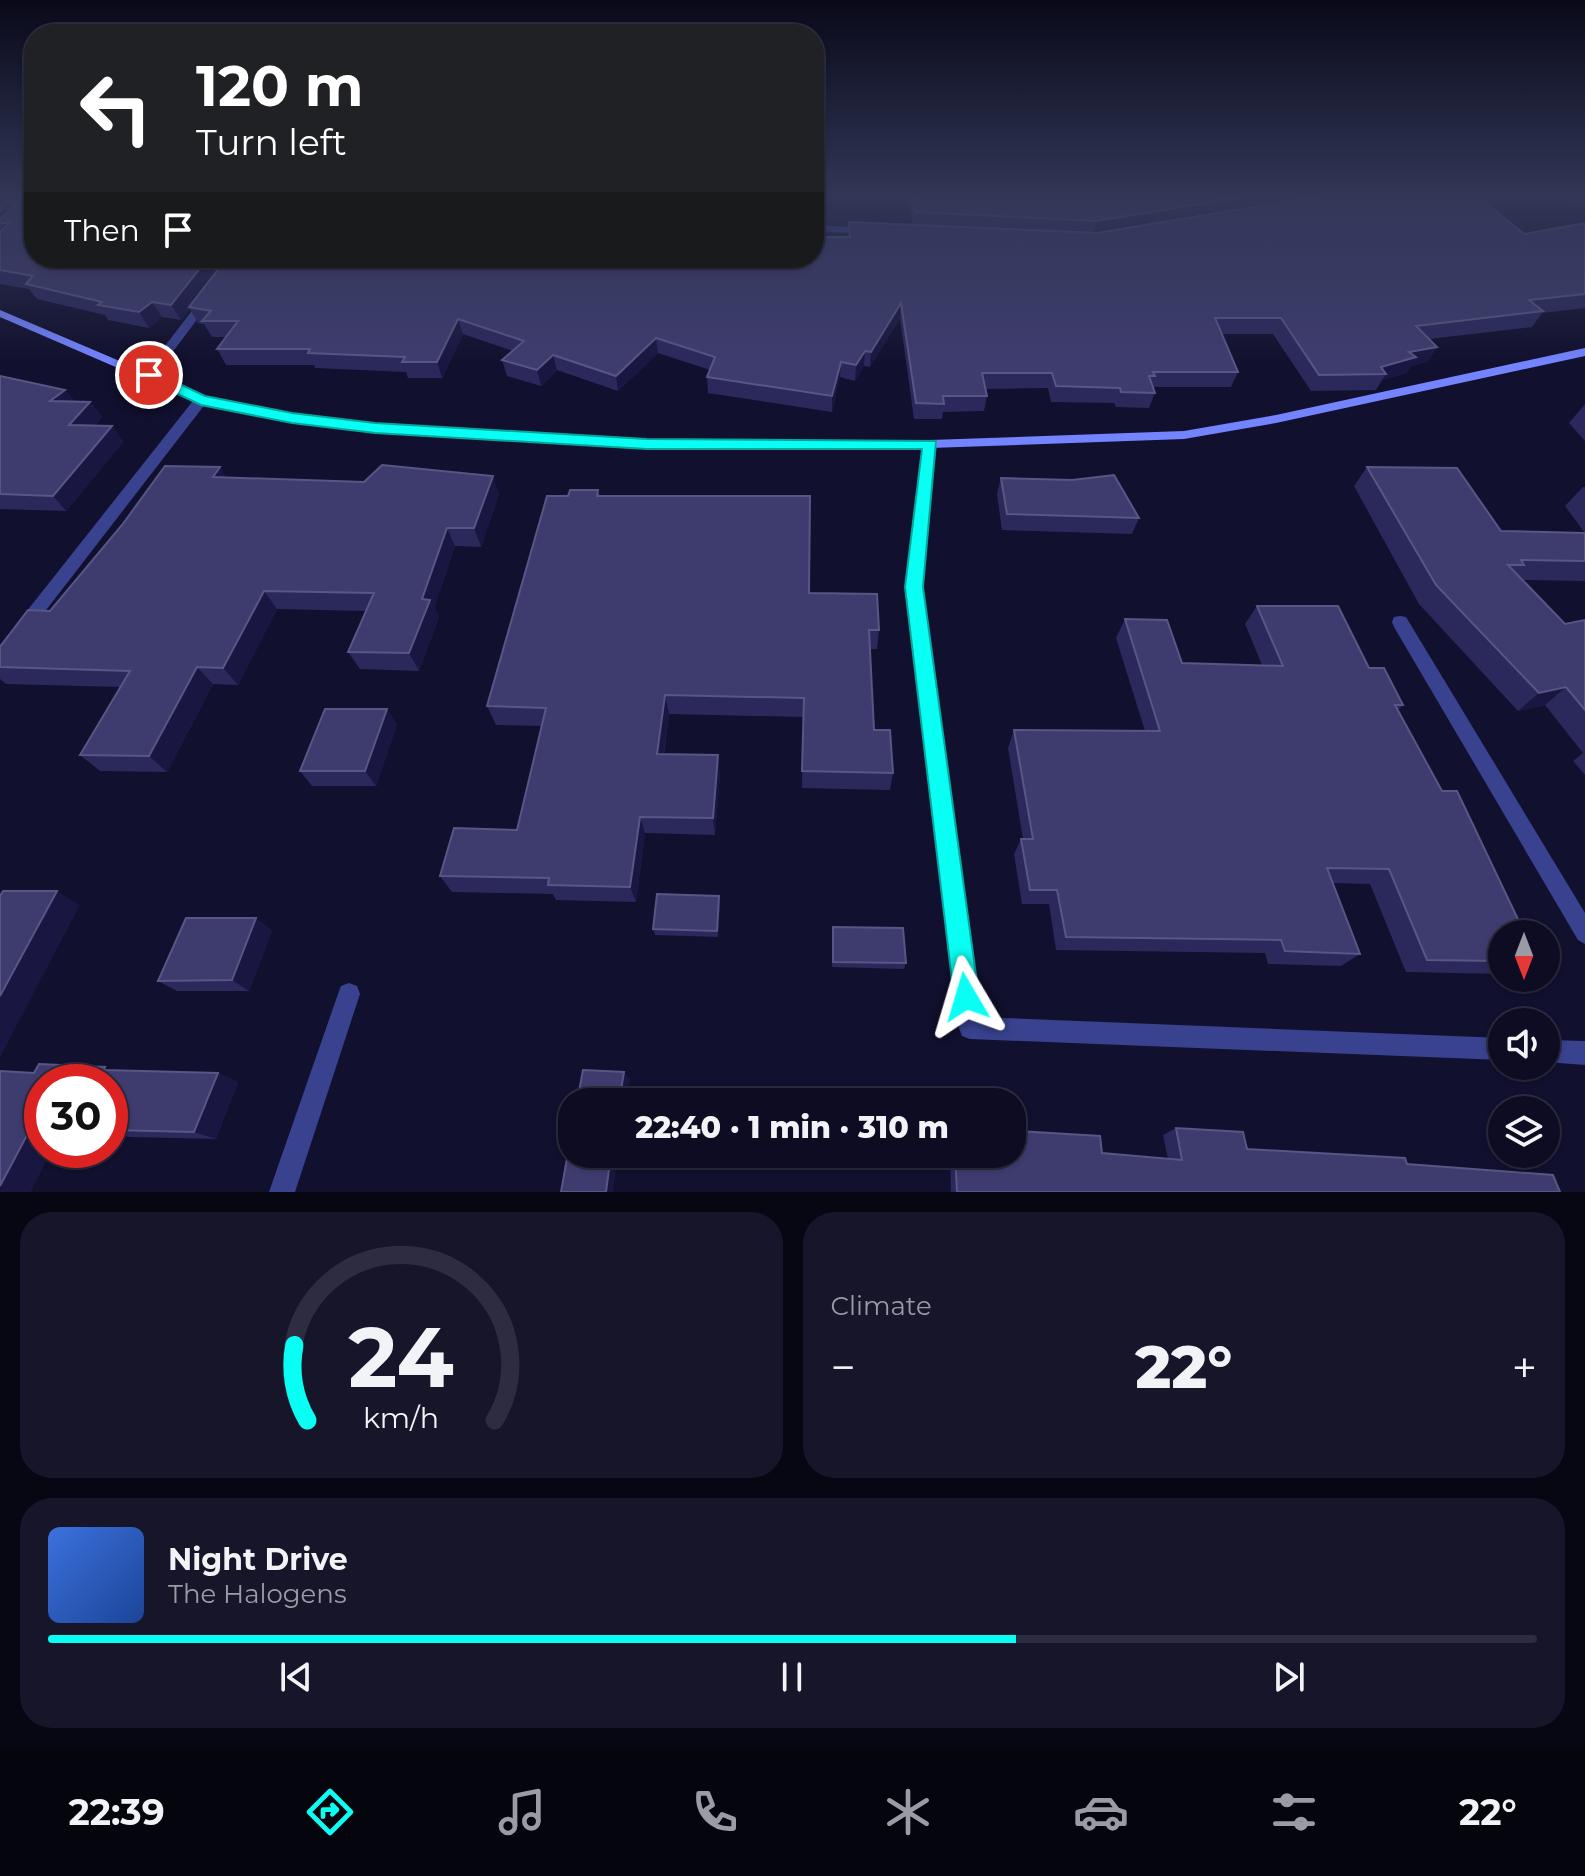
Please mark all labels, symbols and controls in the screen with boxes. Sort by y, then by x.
text: 120 m [196,52,364,120]
icon: left [64,56,168,160]
text: Turn left [196,120,347,164]
icon: arrive [156,208,200,252]
text: Then [64,212,140,249]
pin [115,341,183,409]
icon: arrive [127,353,171,397]
north arrow [1488,920,1560,992]
map controls [1488,920,1560,1168]
position arrow [924,955,1008,1039]
button: sound [1488,1008,1560,1080]
speed limit sign: 30 [24,1064,128,1168]
button: layers [1488,1096,1560,1168]
text: 22:40 · 1 min · 310 m [635,1109,949,1146]
text: Climate [831,1290,932,1322]
text: 24 [348,1306,454,1408]
text: 22° [1135,1330,1232,1403]
text: − [831,1340,856,1394]
text: + [1512,1340,1537,1394]
text: km/h [363,1400,439,1435]
text: Night Drive [168,1541,348,1578]
text: The Halogens [168,1578,347,1610]
icon: previous [274,1655,318,1699]
icon: pause [770,1655,814,1699]
icon: next [1267,1655,1311,1699]
icon: directions [302,1784,358,1840]
icon: music [494,1784,550,1840]
icon: phone [687,1784,743,1840]
icon: climate [880,1784,936,1840]
icon: car [1073,1784,1129,1840]
icon: filters [1266,1784,1322,1840]
text: 22:39 [68,1790,165,1834]
text: 22° [1459,1790,1516,1834]

